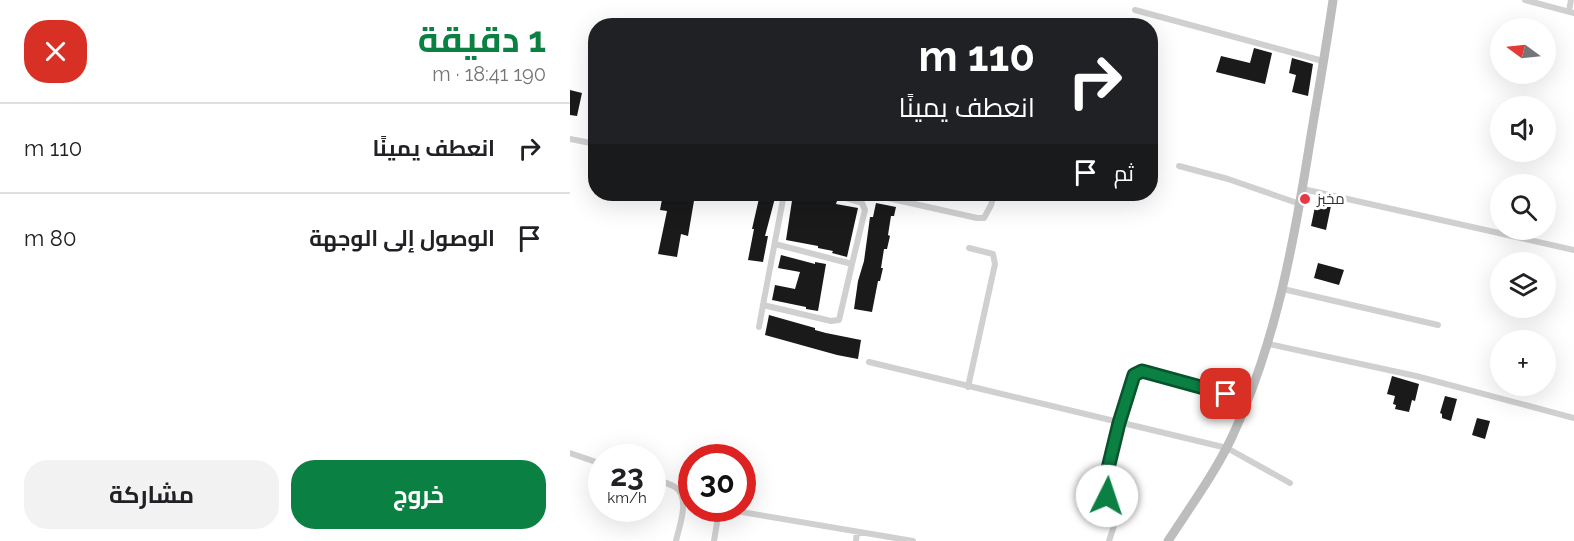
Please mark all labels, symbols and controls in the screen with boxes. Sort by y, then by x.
text: 1 دقيقة [418,18,546,60]
north arrow [1490,18,1556,84]
map controls [1490,18,1556,396]
button: close [24,20,87,83]
text: 110 m [919,32,1035,81]
icon: right [1056,42,1134,120]
text: 190 m · 18:41 [432,62,546,86]
text: انعطف يمينًا [898,92,1035,123]
button: sound [1490,96,1556,162]
icon: right [513,132,546,165]
text: 110 m [24,135,82,161]
text: انعطف يمينًا [372,135,495,161]
icon: arrive [1069,156,1102,189]
text: ثم [1114,160,1134,186]
button: search [1490,174,1556,240]
place label: مخبز [1316,190,1345,208]
marker: مخبز [1298,192,1312,206]
icon: arrive [513,222,546,255]
text: 80 m [24,225,76,251]
text: الوصول إلى الوجهة [309,225,495,251]
button: layers [1490,252,1556,318]
button: + [1490,330,1556,396]
pin [1200,368,1251,419]
icon: arrive [1209,377,1242,410]
speed limit sign: 30 [678,444,756,522]
text: 23 [610,458,644,493]
button: مشاركة [24,460,279,529]
button: خروج [291,460,546,529]
position arrow [1075,464,1139,528]
text: km/h [607,489,647,507]

